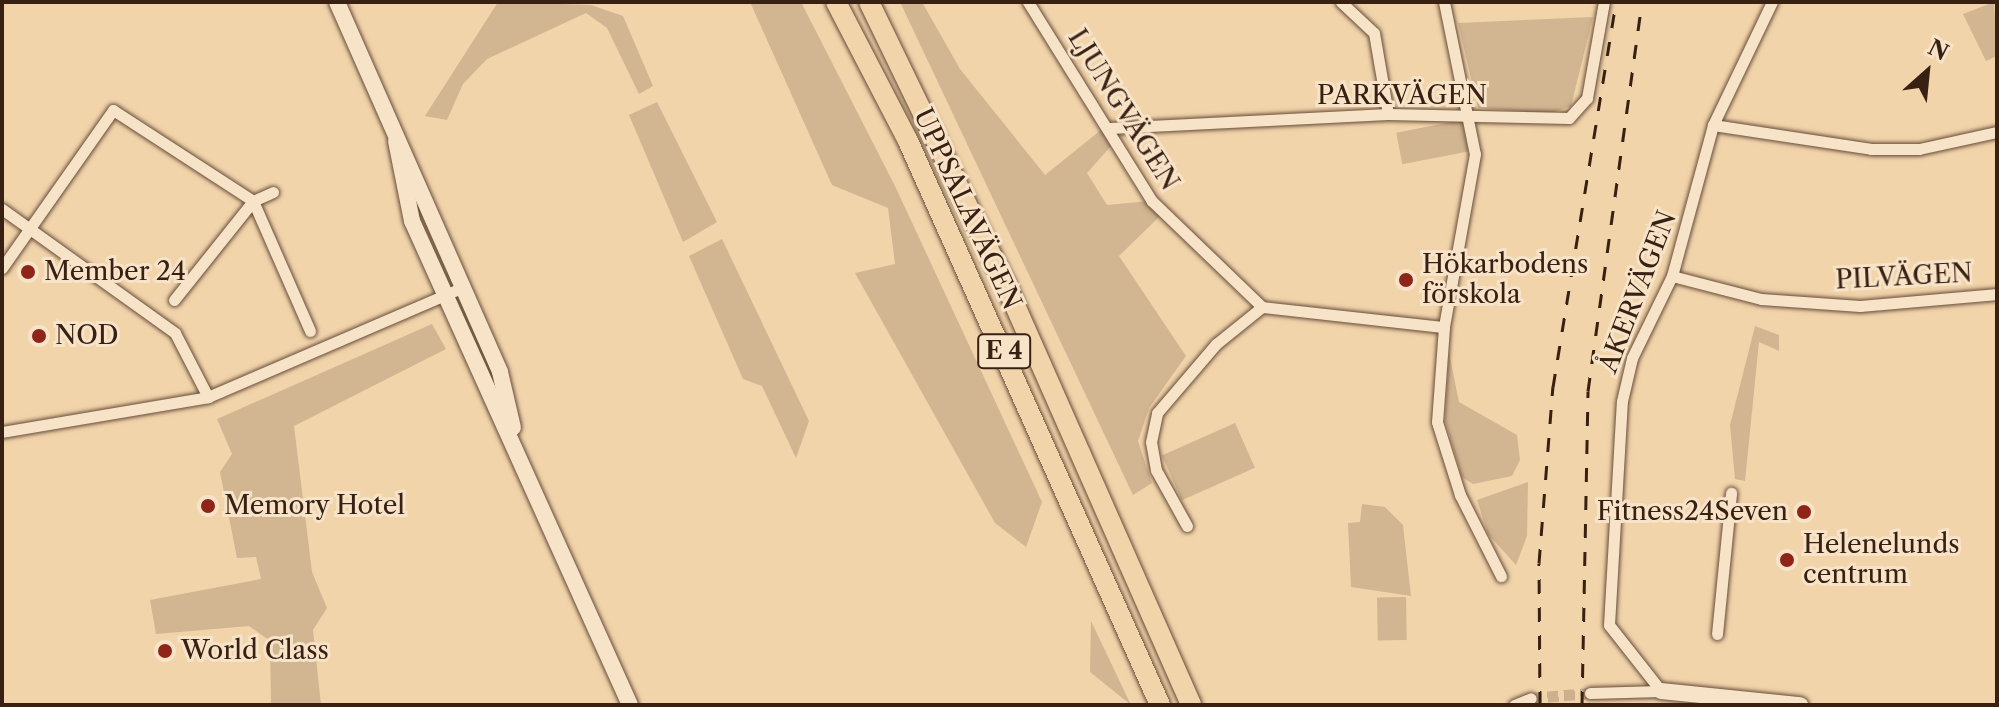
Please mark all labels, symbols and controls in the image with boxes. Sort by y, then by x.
street label: LJUNGVÄGEN [1061,24,1185,196]
north arrow [1887,32,1967,112]
text: N [1923,34,1953,67]
street label: PARKVÄGEN [1317,80,1487,112]
street label: UPPSALAVÄGEN [907,103,1027,315]
street label: ÅKERVÄGEN [1593,207,1683,377]
place label: Hökarbodens förskola [1422,249,1588,310]
place label: Member 24 [44,256,187,288]
street label: PILVÄGEN [1835,258,1973,296]
marker: Member 24 [19,263,37,281]
marker: Hökarbodens förskola [1397,271,1415,289]
place label: NOD [55,320,119,352]
marker: NOD [30,327,48,345]
road number: E 4 [976,331,1032,371]
place label: Memory Hotel [224,490,406,522]
place label: Fitness24Seven [1597,496,1788,528]
marker: Memory Hotel [199,497,217,515]
marker: Fitness24Seven [1795,503,1813,521]
place label: Helenelunds centrum [1803,529,1960,590]
marker: Helenelunds centrum [1778,551,1796,569]
place label: World Class [181,635,329,667]
marker: World Class [156,642,174,660]

